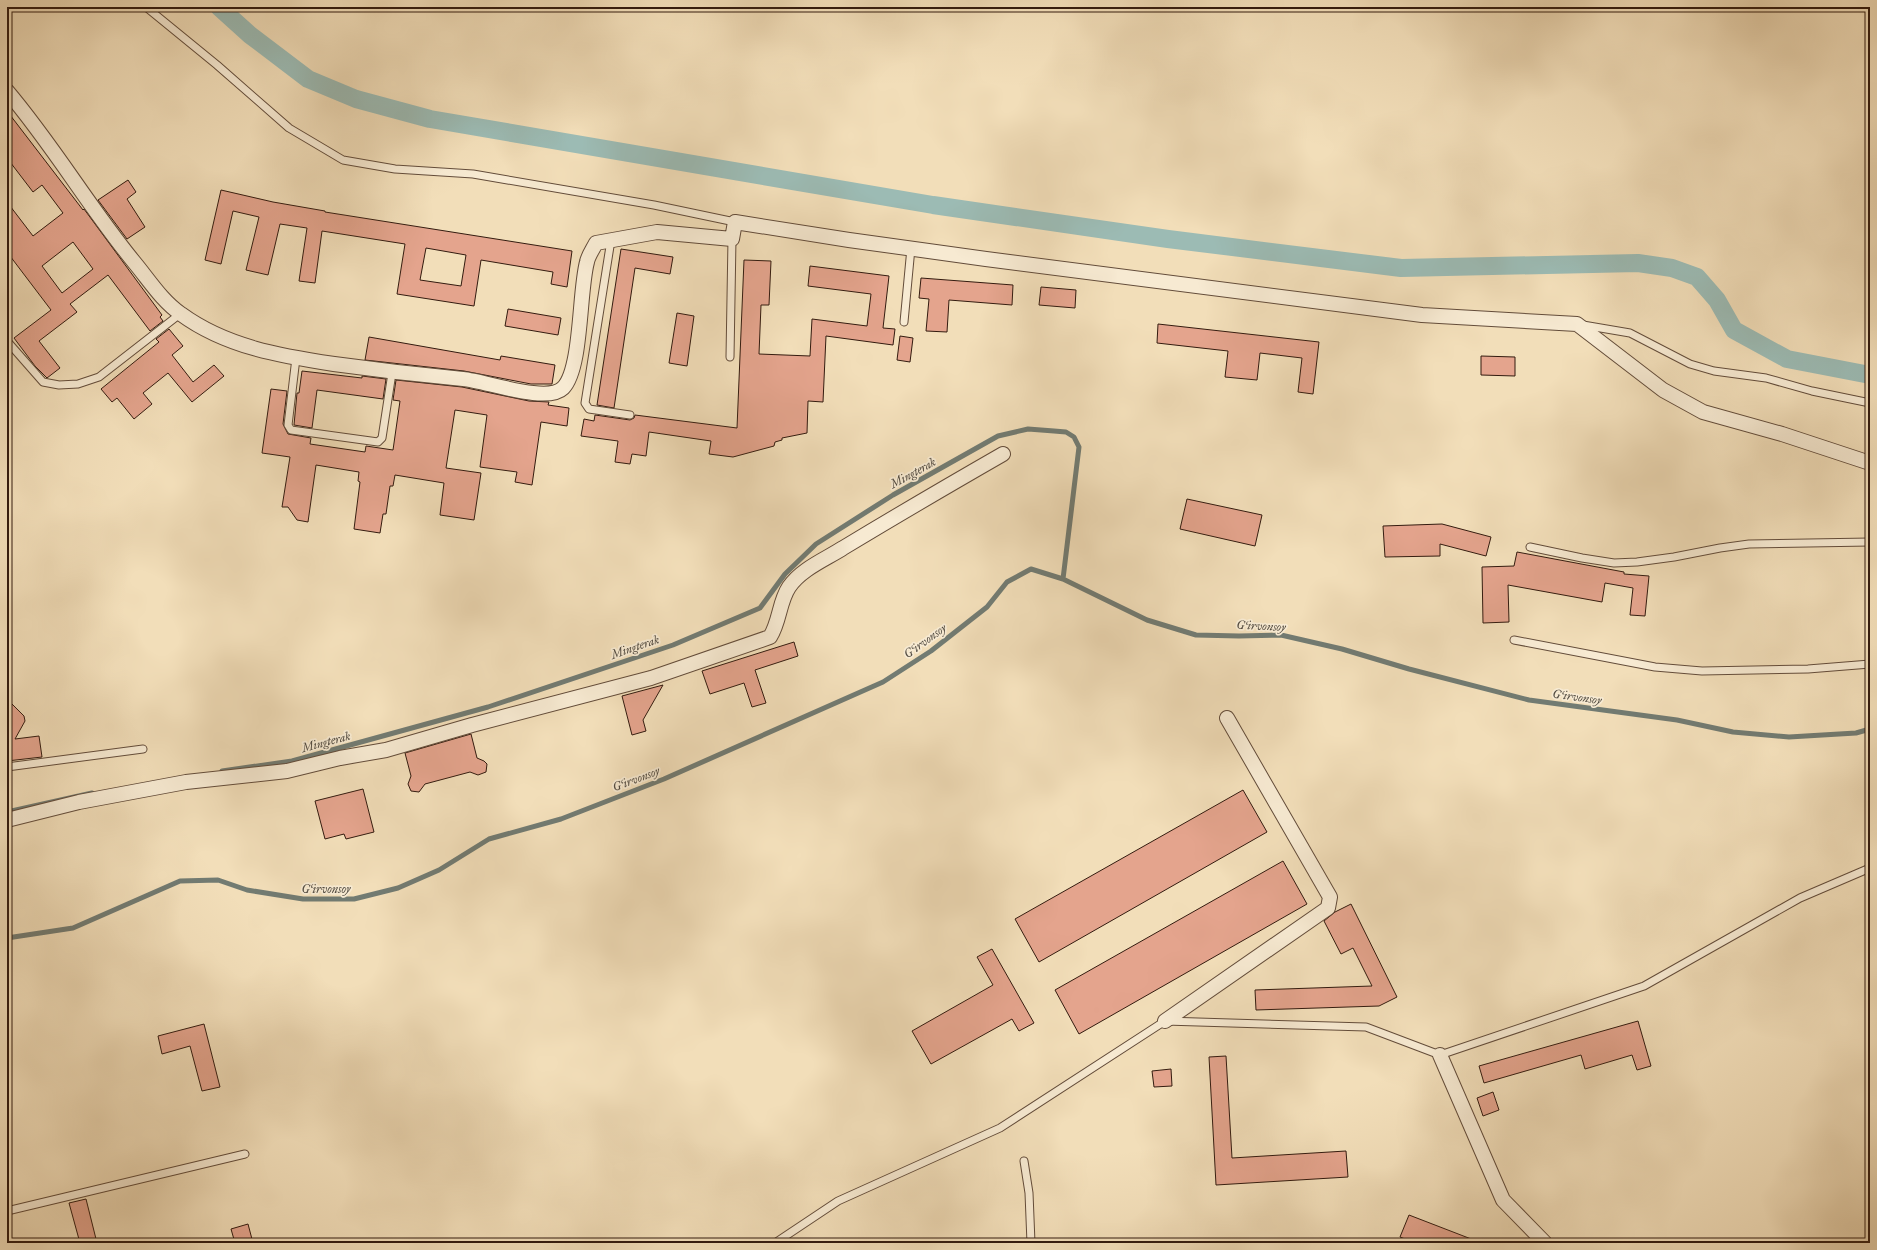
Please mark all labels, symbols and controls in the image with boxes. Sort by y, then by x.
water label: Mingterak [887,454,939,492]
water label: G‘irvonsoy [1236,618,1286,634]
water label: G‘irvonsoy [901,621,949,661]
water label: Mingterak [608,632,662,662]
water label: G‘irvonsoy [1552,687,1603,707]
water label: Mingterak [299,729,353,755]
water label: G‘irvonsoy [611,763,662,794]
water label: G‘irvonsoy [301,882,351,896]

